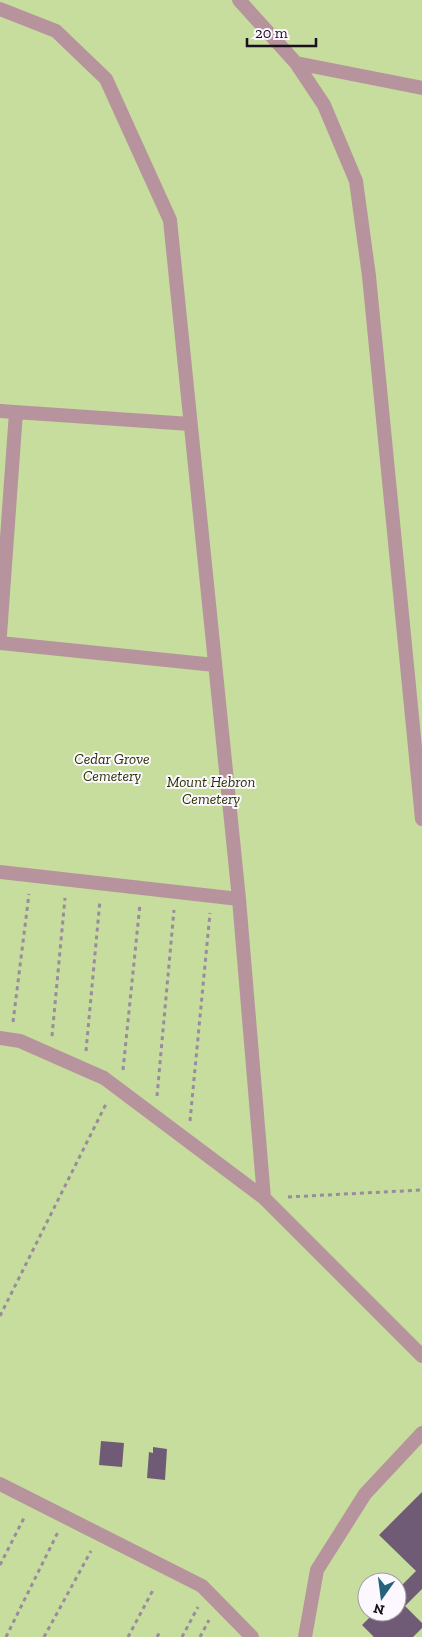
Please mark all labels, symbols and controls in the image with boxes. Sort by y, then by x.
scale bar [247,15,316,47]
text: 20 m [255,24,288,42]
park label: Cedar Grove Cemetery [74,750,150,785]
park label: Mount Hebron Cemetery [167,773,256,808]
north arrow [357,1572,407,1622]
text: N [371,1600,386,1619]

